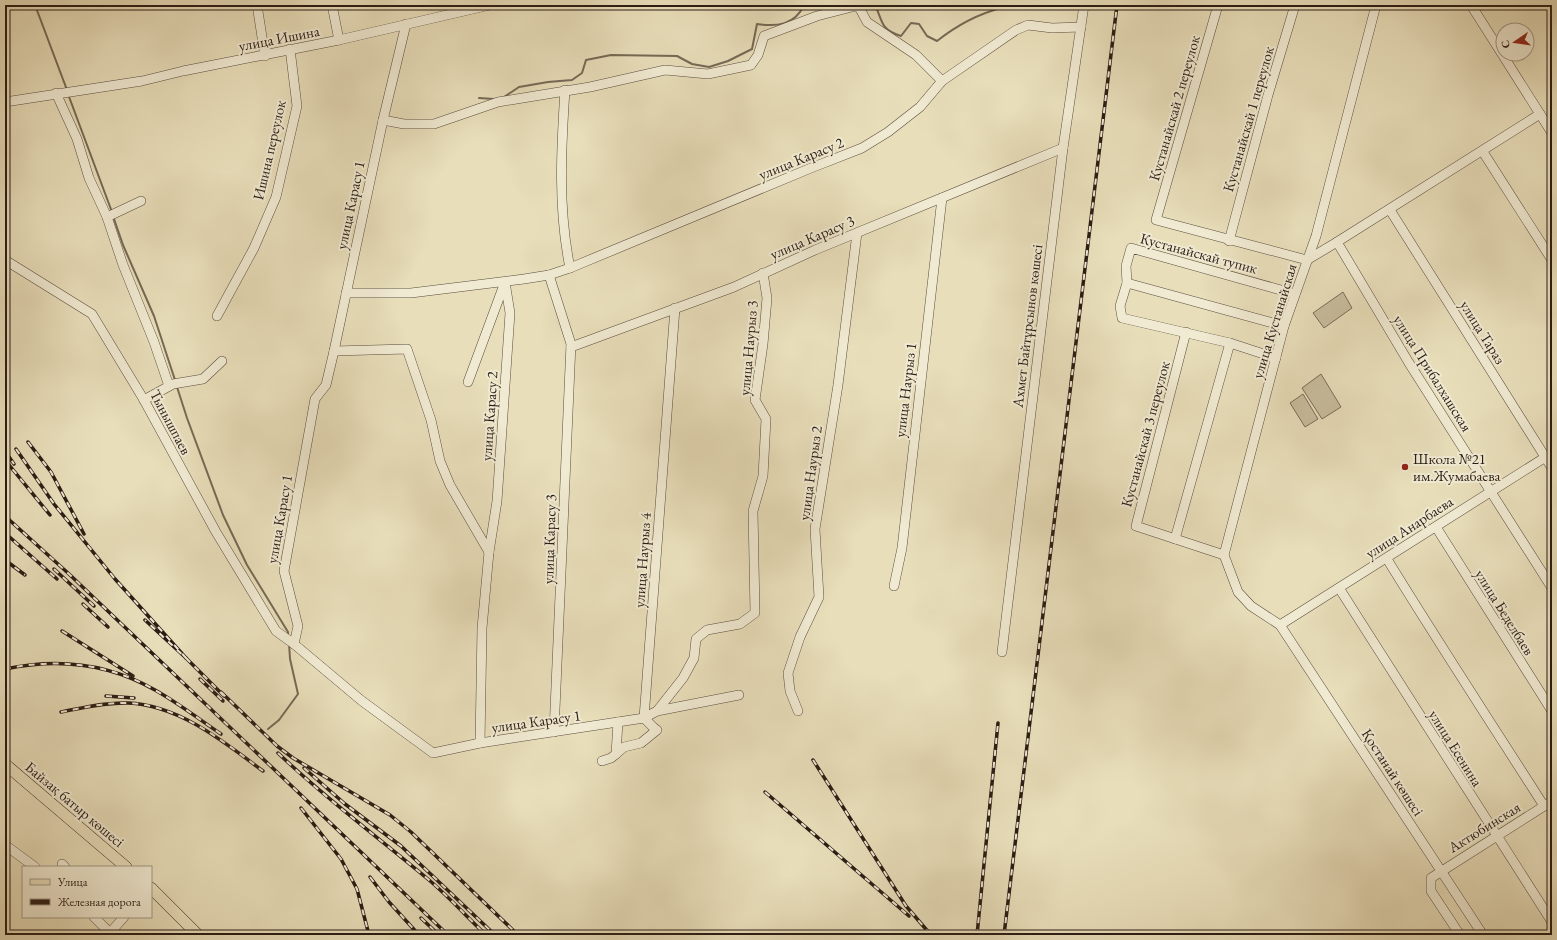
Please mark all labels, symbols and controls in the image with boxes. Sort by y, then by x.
street label: улица Ишина [237,21,321,55]
north arrow [1495,22,1535,62]
street label: Кустанайскай 2 переулок [1144,33,1204,183]
text: С [1498,39,1513,50]
street label: Кустанайскай 1 переулок [1218,44,1278,194]
street label: Ишина переулок [248,98,290,202]
street label: улица Карасу 2 [756,132,847,184]
street label: улица Карасу 1 [331,159,369,251]
street label: улица Карасу 3 [767,211,857,263]
street label: Кустанайскай тупик [1138,228,1260,278]
street label: Ахмет Байтұрсынов көшесі [1007,243,1046,410]
street label: улица Кустанайская [1248,261,1301,381]
street label: улица Тараз [1456,297,1510,368]
street label: улица Наурыз 3 [734,300,762,396]
street label: улица Прибалхашская [1389,311,1477,435]
street label: улица Наурыз 1 [890,341,920,439]
street label: Кустанайскай 3 переулок [1116,359,1174,509]
street label: улица Карасу 2 [476,370,502,462]
street label: Тынышпаев [146,386,196,458]
street label: улица Наурыз 2 [794,424,826,522]
place label: Школа №21 им.Жумабаева [1413,449,1501,485]
marker: Школа №21 им.Жумабаева [1400,462,1410,472]
street label: улица Карасу 1 [262,473,296,565]
street label: улица Анарбаева [1361,492,1457,562]
street label: улица Карасу 3 [538,494,560,584]
street label: улица Наурыз 4 [629,511,655,608]
street label: улица Беделбаев [1471,566,1539,658]
street label: улица Карасу 1 [490,705,582,737]
street label: улица Есенина [1425,706,1487,790]
street label: Қостанай көшесі [1358,725,1428,819]
street label: Байзақ батыр көшесі [22,757,129,851]
street label: Актюбинская [1443,797,1524,857]
legend [22,866,152,918]
text: Улица [57,874,88,890]
text: Железная дорога [57,894,141,910]

